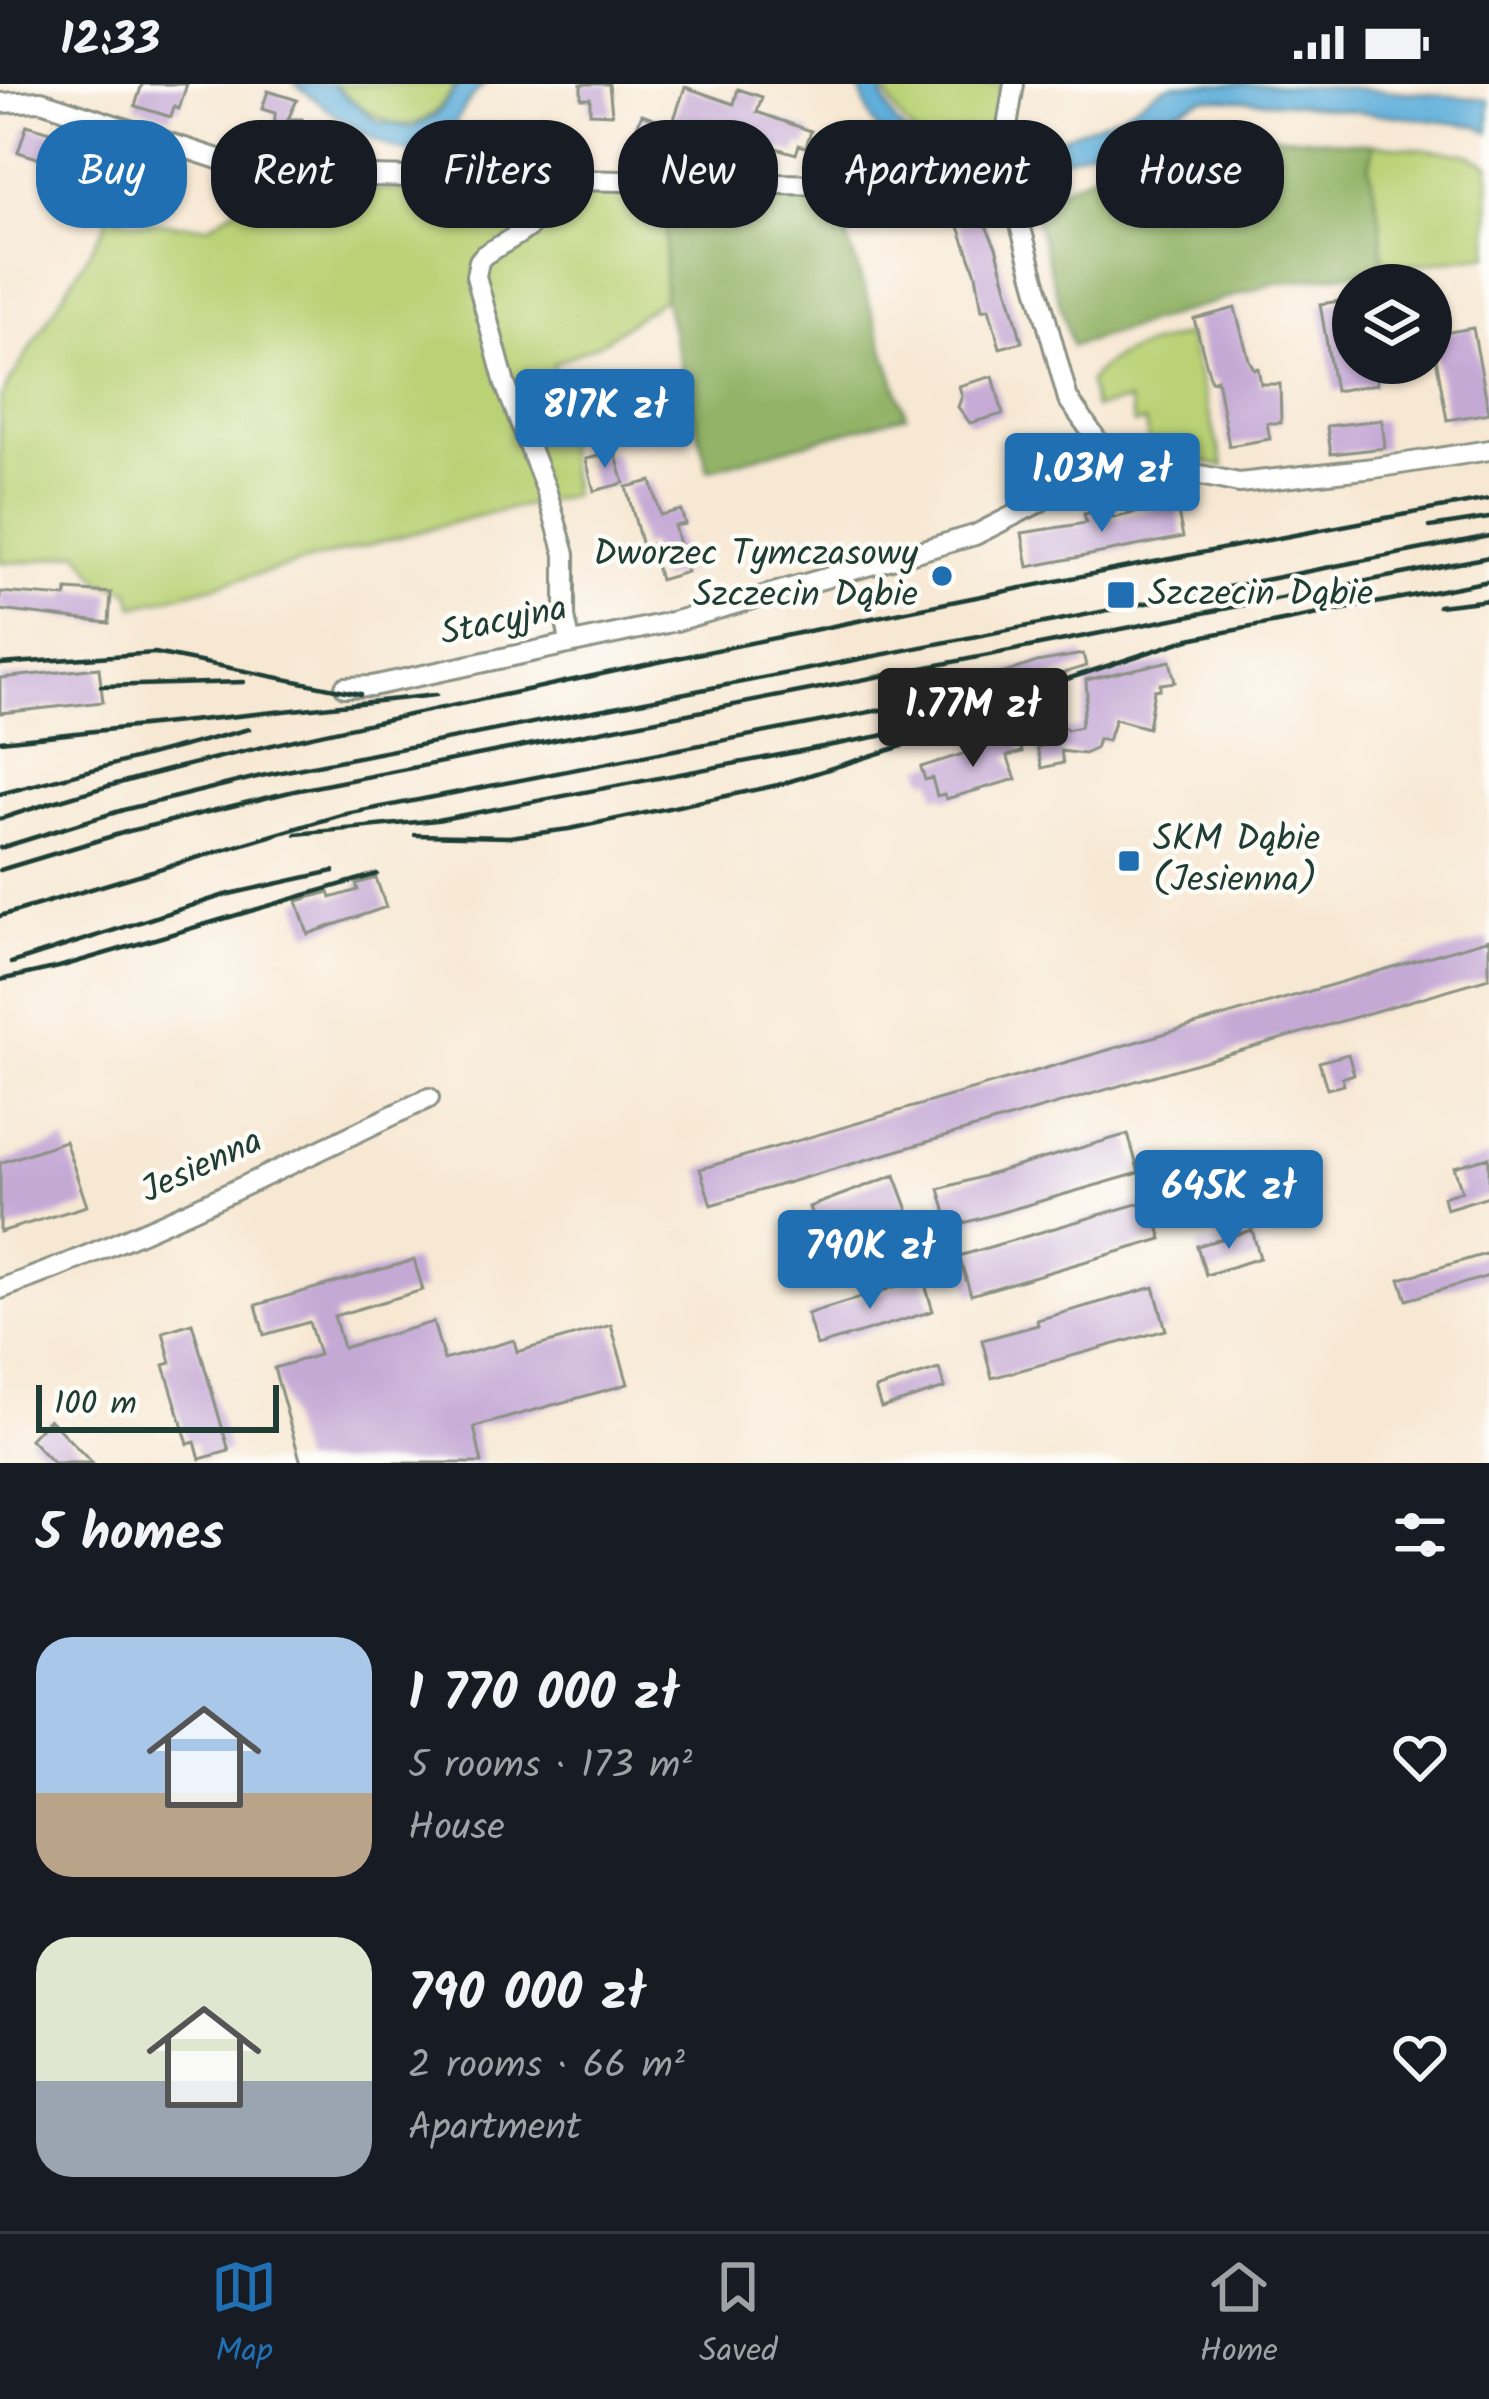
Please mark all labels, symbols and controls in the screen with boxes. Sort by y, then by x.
text: 12:33 [60,6,160,78]
chip: Buy [36,120,187,228]
chip: Rent [211,120,377,228]
chip: Filters [401,120,594,228]
chip: New [618,120,778,228]
chip: Apartment [802,120,1072,228]
chip: House [1096,120,1284,228]
map controls [1332,264,1452,384]
button: layers [1332,264,1452,384]
pin: 817K zł [494,369,716,471]
text: 817K zł [542,377,668,439]
pin: 1.03M zł [978,433,1226,535]
text: 1.03M zł [1032,441,1172,503]
place label: Dworzec Tymczasowy Szczecin Dąbie [594,527,919,625]
marker: Dworzec Tymczasowy Szczecin Dąbie [929,563,955,589]
place label: Szczecin Dąbie [1148,567,1373,624]
marker: Szczecin Dąbie [1105,579,1137,611]
street label: Stacyjna [435,581,573,663]
pin: 1.77M zł [849,668,1097,770]
text: 1.77M zł [905,676,1041,738]
place label: SKM Dąbie (Jesienna) [1153,812,1320,910]
marker: SKM Dąbie (Jesienna) [1116,848,1142,874]
street label: Jesienna [132,1114,272,1220]
pin: 645K zł [1118,1150,1340,1252]
text: 645K zł [1162,1158,1296,1220]
pin: 790K zł [759,1210,981,1312]
text: 790K zł [805,1218,935,1280]
scale bar [36,1379,279,1432]
text: 100 m [54,1379,137,1432]
text: 5 homes [36,1495,224,1576]
icon: filters [1387,1502,1453,1568]
text: 1 770 000 zł [408,1655,679,1736]
icon: home [132,1685,276,1829]
icon: heart [1387,1724,1453,1790]
text: 5 rooms · 173 m² [408,1736,692,1798]
text: House [408,1798,505,1860]
text: 790 000 zł [408,1955,646,2036]
icon: home [132,1985,276,2129]
icon: heart [1387,2024,1453,2090]
text: 2 rooms · 66 m² [408,2036,685,2098]
text: Apartment [408,2098,581,2160]
tab: Map [211,2254,277,2379]
tab: Saved [699,2254,778,2379]
tab: Home [1200,2254,1278,2379]

